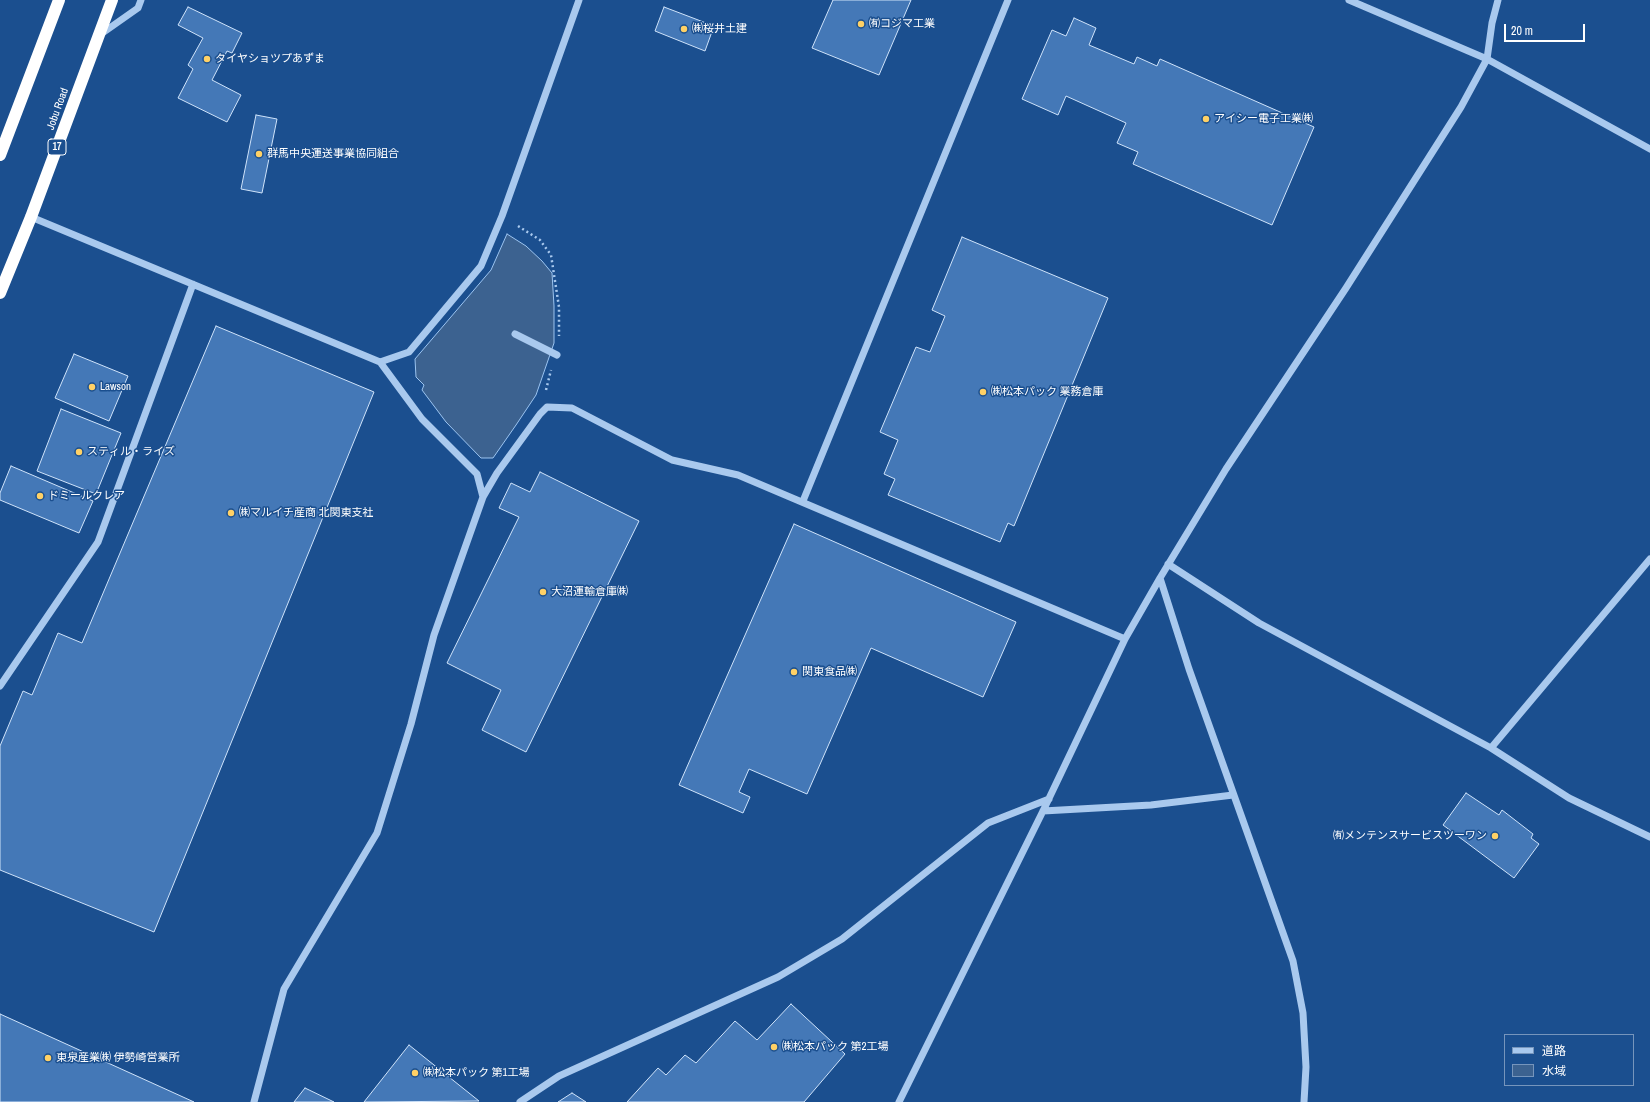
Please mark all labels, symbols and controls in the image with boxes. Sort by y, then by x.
scale bar [1506,16,1587,42]
place label: ㈲コジマ工業 [869,17,935,31]
marker: ㈲コジマ工業 [856,19,866,29]
place label: ㈱桜井土建 [692,22,747,36]
text: 20 m [1511,23,1533,39]
marker: ㈱桜井土建 [679,24,689,34]
place label: タイヤショツプあずま [215,52,325,66]
marker: タイヤショツプあずま [202,54,212,64]
street label: Jobu Road [44,86,72,132]
place label: アイシー電子工業㈱ [1214,112,1313,126]
marker: アイシー電子工業㈱ [1201,114,1211,124]
road number: 17 [48,139,66,155]
place label: 群馬中央運送事業協同組合 [267,147,399,161]
marker: 群馬中央運送事業協同組合 [254,149,264,159]
place label: Lawson [100,380,131,394]
marker: Lawson [87,382,97,392]
place label: ㈱松本パック 業務倉庫 [991,385,1104,399]
marker: ㈱松本パック 業務倉庫 [978,387,988,397]
place label: スティル・ライズ [87,445,175,459]
marker: スティル・ライズ [74,447,84,457]
place label: ドミールクレア [48,489,125,503]
marker: ドミールクレア [35,491,45,501]
place label: ㈱マルイチ産商 北関東支社 [239,506,374,520]
marker: ㈱マルイチ産商 北関東支社 [226,508,236,518]
place label: 大沼運輸倉庫㈱ [551,585,628,599]
marker: 大沼運輸倉庫㈱ [538,587,548,597]
place label: 関東食品㈱ [802,665,857,679]
marker: 関東食品㈱ [789,667,799,677]
place label: ㈲メンテンスサービスツーワン [1333,829,1487,843]
marker: ㈲メンテンスサービスツーワン [1490,831,1500,841]
legend [1504,1034,1634,1086]
place label: ㈱松本パック 第2工場 [782,1040,889,1054]
marker: ㈱松本パック 第2工場 [769,1042,779,1052]
text: 道路 [1542,1043,1566,1059]
place label: 東泉産業㈱ 伊勢崎営業所 [56,1051,180,1065]
marker: 東泉産業㈱ 伊勢崎営業所 [43,1053,53,1063]
text: 水域 [1542,1063,1566,1079]
place label: ㈱松本パック 第1工場 [423,1066,530,1080]
marker: ㈱松本パック 第1工場 [410,1068,420,1078]

